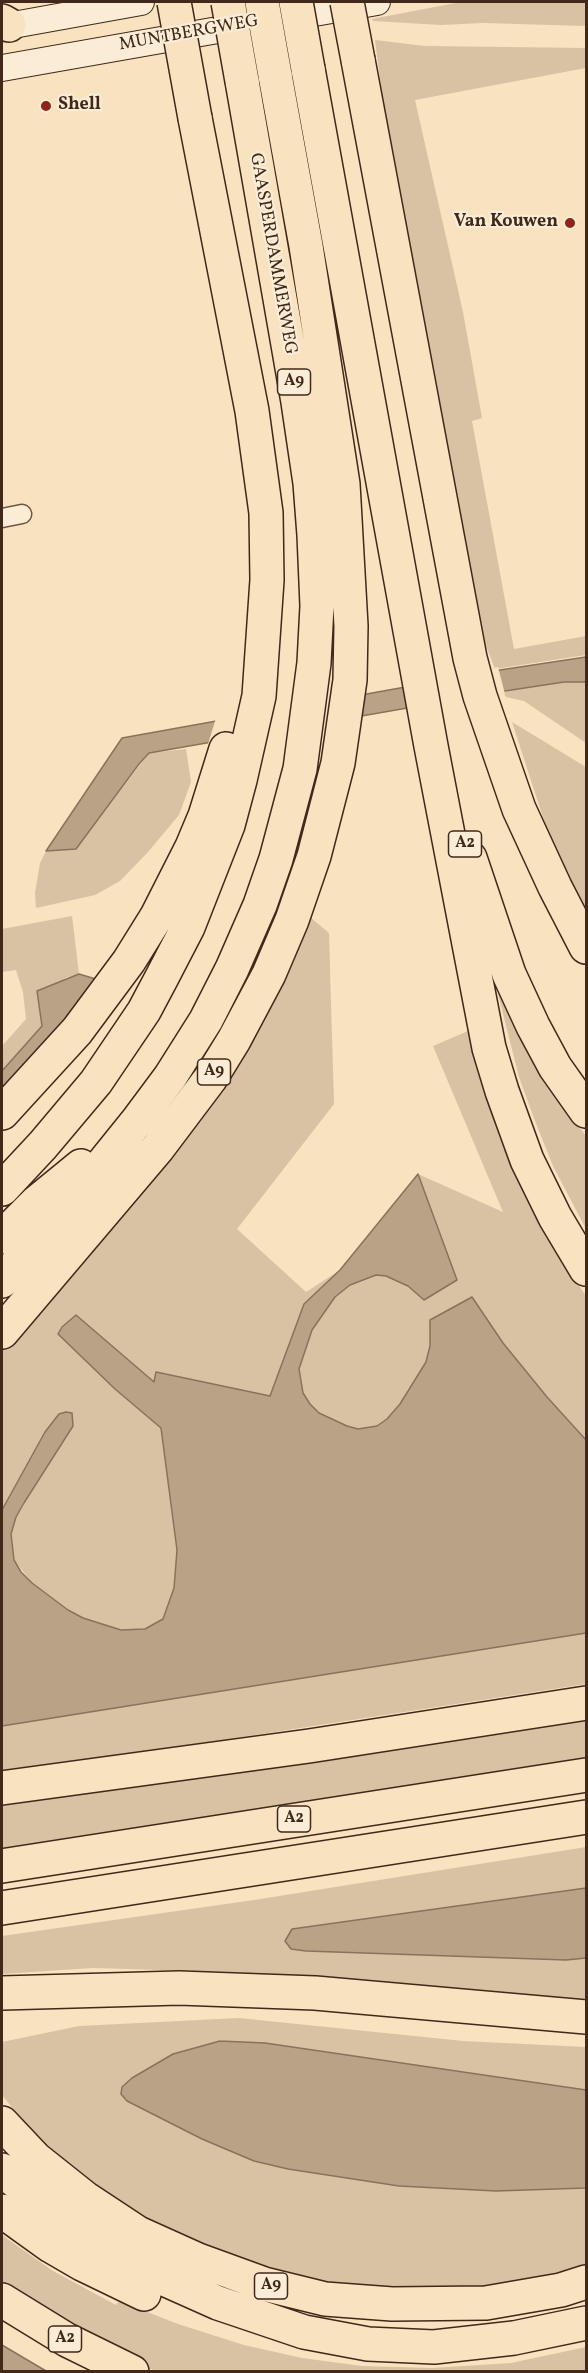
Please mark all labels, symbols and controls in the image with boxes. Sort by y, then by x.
street label: MUNTBERGWEG [118,11,260,57]
place label: Shell [58,95,101,117]
marker: Shell [39,99,53,113]
street label: GAASPERDAMMERWEG [244,151,300,357]
place label: Van Kouwen [454,212,558,234]
marker: Van Kouwen [563,216,577,230]
road number: A9 [278,369,310,395]
road number: A2 [448,831,482,857]
road number: A9 [198,1059,230,1085]
road number: A2 [278,1806,310,1832]
road number: A9 [254,2273,288,2299]
road number: A2 [48,2326,82,2352]

